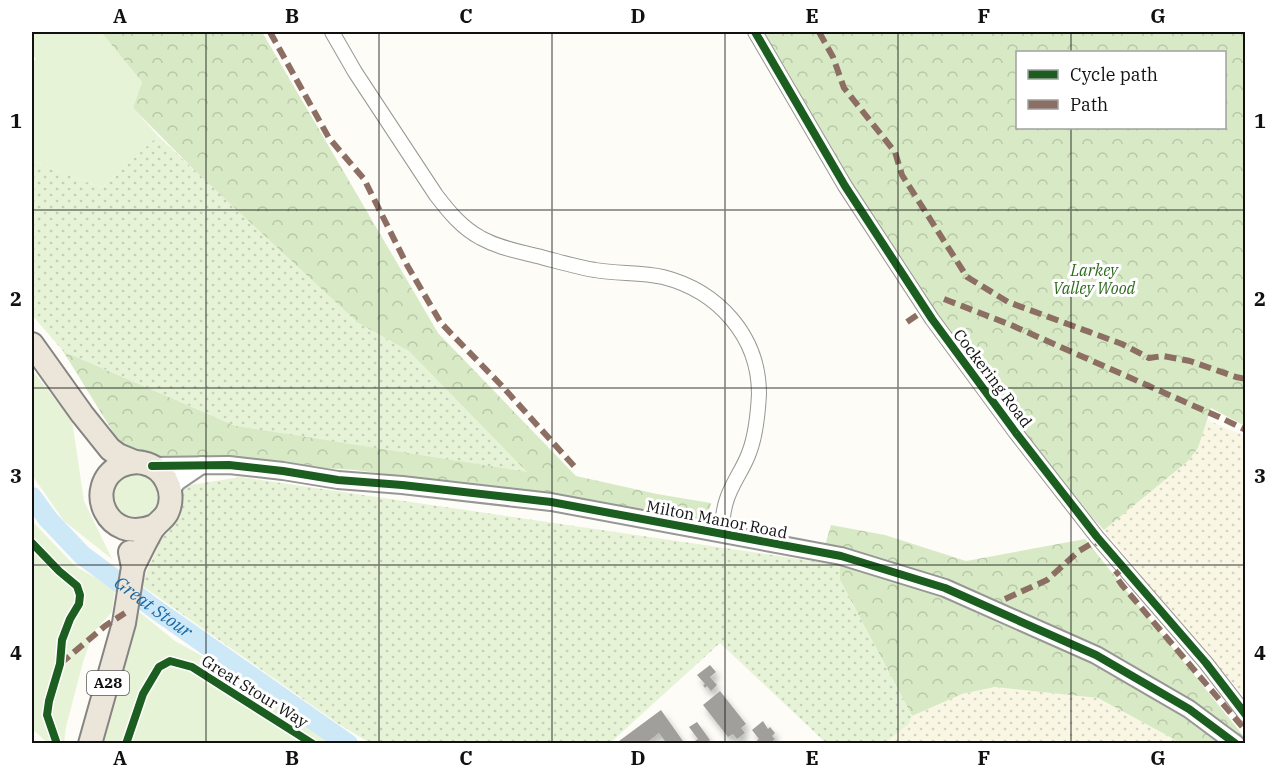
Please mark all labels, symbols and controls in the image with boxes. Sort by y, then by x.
text: A [113,2,127,29]
text: B [285,2,299,29]
text: C [459,2,473,29]
text: D [630,2,646,29]
text: E [805,2,819,29]
text: F [978,2,990,29]
text: G [1150,2,1166,29]
legend [1016,51,1226,129]
text: Cycle path [1070,63,1158,86]
text: Path [1070,93,1108,116]
text: 1 [10,107,22,134]
text: 1 [1254,107,1266,134]
park label: Larkey Valley Wood [1053,260,1136,298]
text: 2 [10,285,22,312]
text: 2 [1254,285,1266,312]
street label: Cockering Road [949,325,1037,431]
text: 3 [10,462,22,489]
text: 3 [1254,462,1266,489]
street label: Milton Manor Road [645,496,790,543]
water label: Great Stour [110,571,198,643]
text: 4 [10,639,22,666]
text: 4 [1254,639,1266,666]
street label: Great Stour Way [198,650,312,732]
road number: A28 [87,671,129,695]
text: A [113,744,127,771]
text: B [285,744,299,771]
text: C [459,744,473,771]
text: D [630,744,646,771]
text: E [805,744,819,771]
text: F [978,744,990,771]
text: G [1150,744,1166,771]

